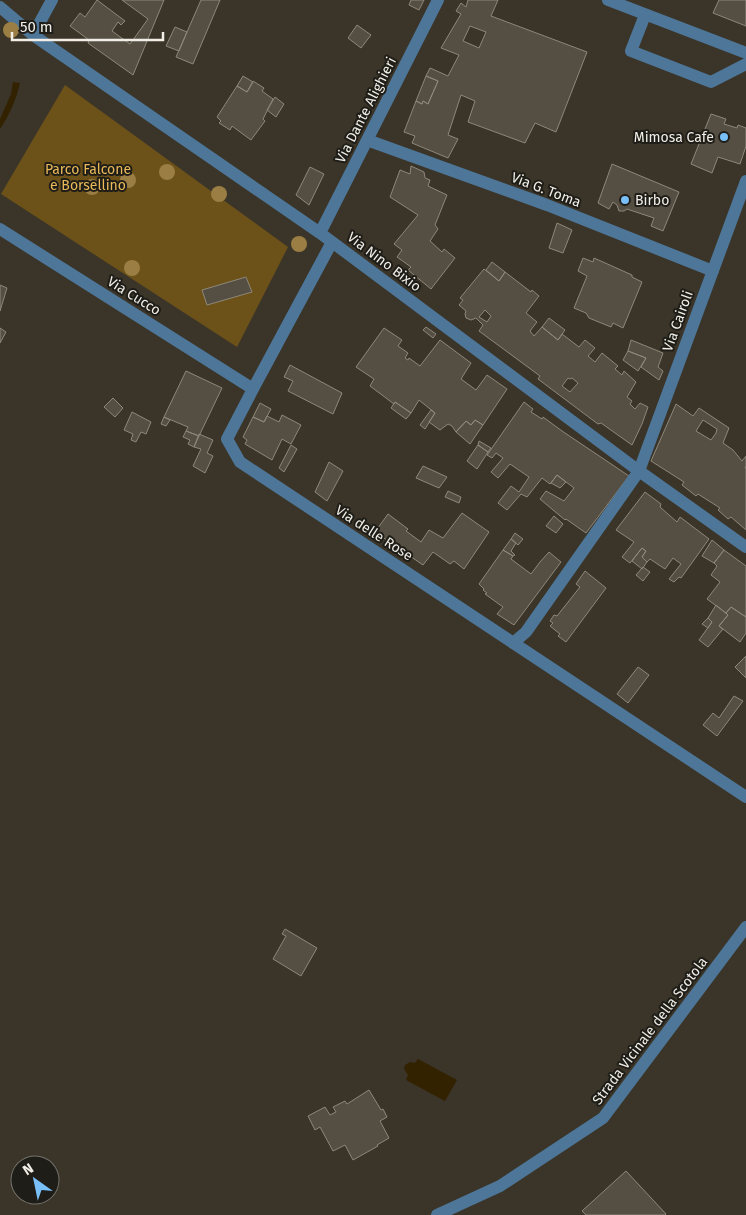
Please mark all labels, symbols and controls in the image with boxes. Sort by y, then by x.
scale bar [12,10,164,42]
text: 50 m [20,18,53,36]
street label: Via Dante Alighieri [332,54,400,166]
place label: Mimosa Cafe [634,129,714,146]
marker: Mimosa Cafe [718,131,730,143]
park label: Parco Falcone e Borsellino [45,161,131,194]
street label: Via G. Toma [509,169,583,211]
place label: Birbo [635,192,669,209]
marker: Birbo [619,194,631,206]
street label: Via Nino Bixio [344,229,424,295]
street label: Via Cucco [104,273,164,319]
street label: Via Cairoli [659,288,697,354]
street label: Via delle Rose [332,502,416,564]
street label: Strada Vicinale della Scotola [589,954,711,1108]
north arrow [10,1155,60,1205]
text: N [20,1160,37,1179]

